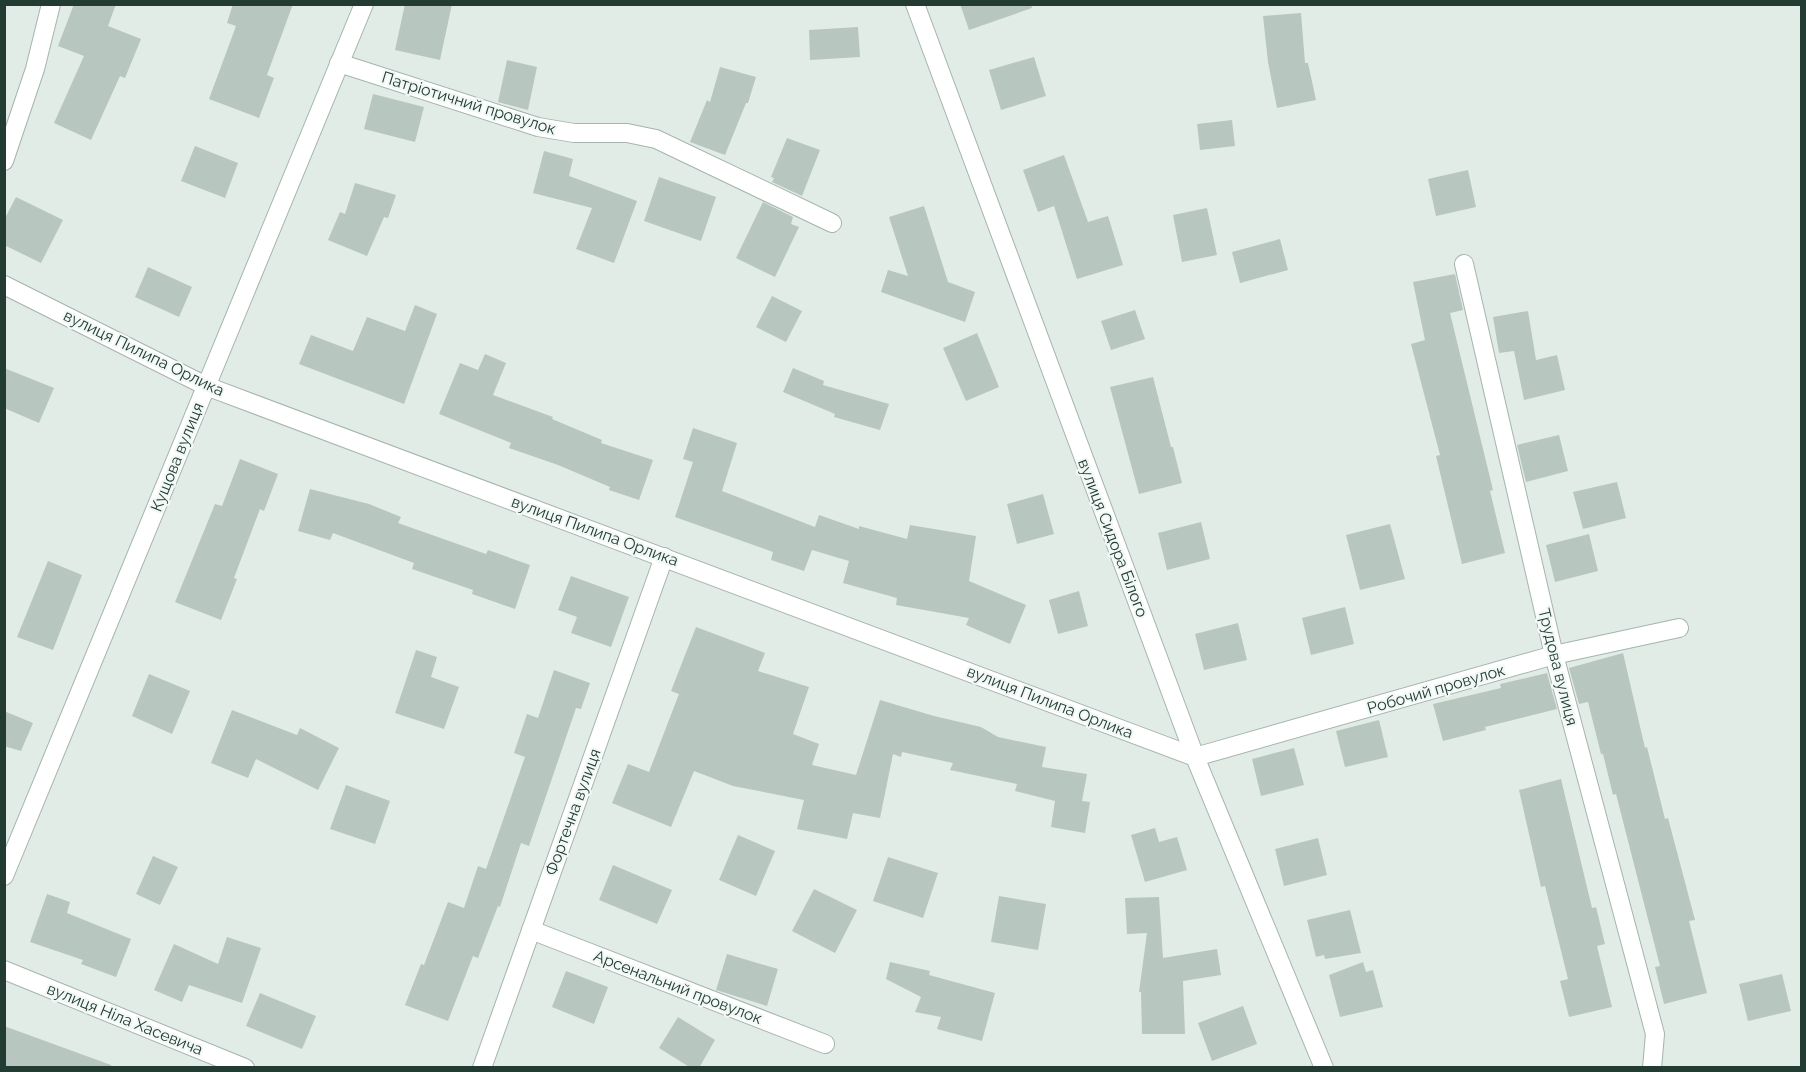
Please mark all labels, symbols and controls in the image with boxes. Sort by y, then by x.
street label: Патріотичний провулок [380,67,558,139]
street label: вулиця Пилипа Орлика [61,306,227,400]
street label: Кущова вулиця [147,400,207,514]
street label: вулиця Сидора Білого [1074,456,1152,620]
street label: вулиця Пилипа Орлика [509,492,681,570]
street label: Трудова вулиця [1534,606,1582,728]
street label: Робочий провулок [1365,660,1507,718]
street label: вулиця Пилипа Орлика [964,662,1136,742]
street label: Фортечна вулиця [541,746,605,878]
street label: Арсенальний провулок [591,946,765,1028]
street label: вулиця Ніла Хасевича [44,979,206,1059]

